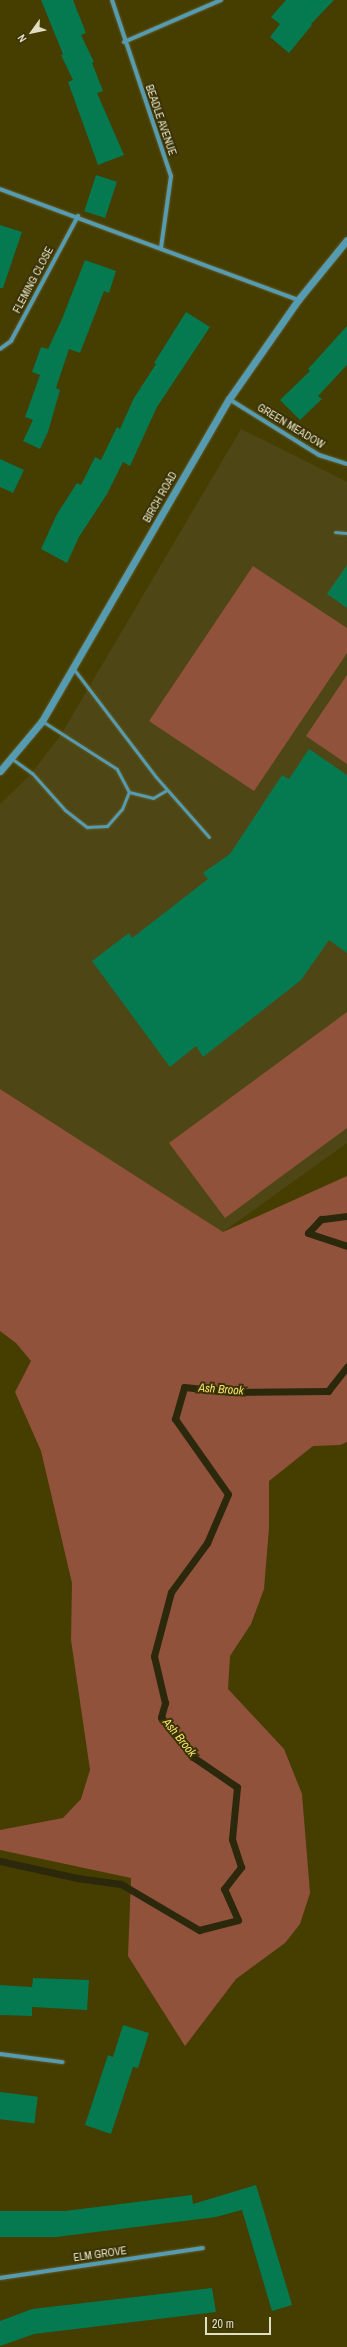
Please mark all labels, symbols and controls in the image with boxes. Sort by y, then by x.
north arrow [12,12,52,52]
text: N [14,32,30,45]
street label: BEADLE AVENUE [143,83,179,157]
street label: FLEMING CLOSE [10,245,56,315]
street label: GREEN MEADOW [255,401,327,451]
street label: BIRCH ROAD [140,469,180,525]
water label: Ash Brook [198,1381,244,1399]
water label: Ash Brook [159,1716,199,1760]
street label: ELM GROVE [73,2244,127,2264]
scale bar [207,2309,273,2335]
text: 20 m [212,2316,234,2332]

